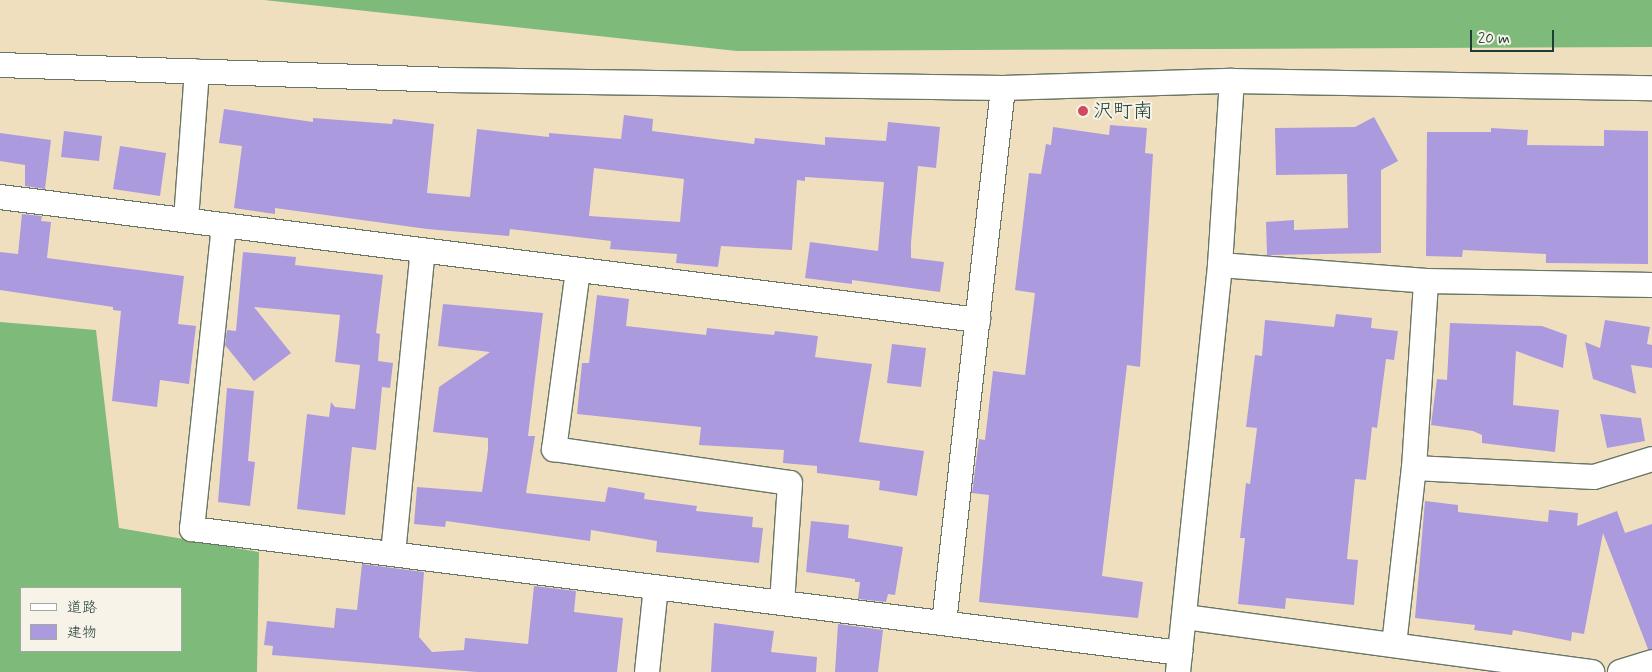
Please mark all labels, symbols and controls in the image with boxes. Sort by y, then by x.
scale bar [1472,20,1556,52]
text: 20 m [1478,29,1510,49]
place label: 沢町南 [1093,99,1153,123]
marker: 沢町南 [1077,105,1089,117]
legend [20,587,182,652]
text: 道路 [67,598,97,618]
text: 建物 [67,623,97,643]

